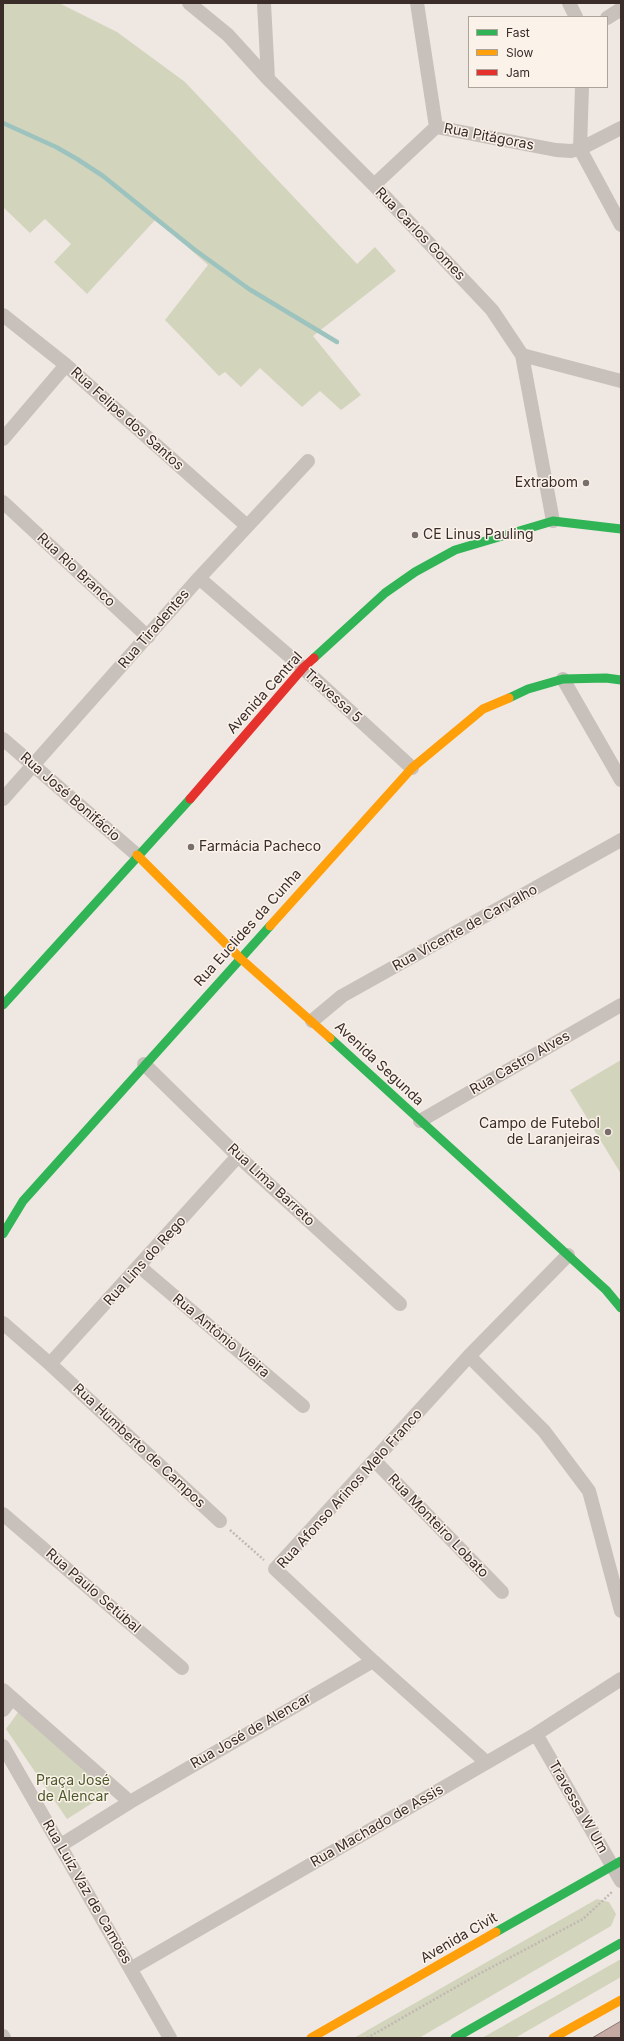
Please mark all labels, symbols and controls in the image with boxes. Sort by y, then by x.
legend [468,16,608,88]
text: Fast [506,25,530,40]
text: Slow [506,45,533,60]
text: Jam [506,65,530,80]
street label: Rua Pitágoras [443,120,535,154]
street label: Rua Carlos Gomes [371,184,469,284]
street label: Rua Felipe dos Santos [67,364,187,474]
place label: Extrabom [515,475,578,491]
marker: Extrabom [581,478,591,488]
place label: CE Linus Pauling [423,527,533,543]
street label: Rua Rio Branco [33,529,119,611]
marker: CE Linus Pauling [410,530,420,540]
street label: Rua Tiradentes [115,586,193,672]
street label: Avenida Central [224,649,306,737]
street label: Travessa 5 [301,666,365,726]
street label: Rua José Bonifácio [17,749,123,845]
place label: Farmácia Pacheco [199,839,321,855]
marker: Farmácia Pacheco [186,842,196,852]
street label: Rua Euclides da Cunha [191,866,305,990]
street label: Rua Vicente de Carvalho [390,881,540,975]
street label: Avenida Segunda [331,1019,427,1109]
street label: Rua Castro Alves [467,1028,573,1098]
place label: Campo de Futebol de Laranjeiras [479,1116,600,1148]
marker: Campo de Futebol de Laranjeiras [603,1127,613,1137]
street label: Rua Lima Barreto [224,1140,318,1230]
street label: Rua Lins do Rego [100,1213,190,1309]
street label: Rua Antônio Vieira [169,1290,273,1382]
street label: Rua Humberto de Campos [69,1380,209,1512]
street label: Rua Afonso Arinos Melo Franco [274,1406,426,1572]
street label: Rua Monteiro Lobato [384,1471,492,1581]
street label: Rua Paulo Setúbal [42,1545,144,1637]
street label: Rua José de Alencar [188,1690,314,1772]
street label: Travessa W Um [545,1758,611,1856]
park label: Praça José de Alencar [36,1773,110,1806]
street label: Rua Machado de Assis [308,1781,446,1871]
street label: Rua Luíz Vaz de Camões [39,1817,135,1967]
street label: Avenida Civit [418,1909,500,1967]

